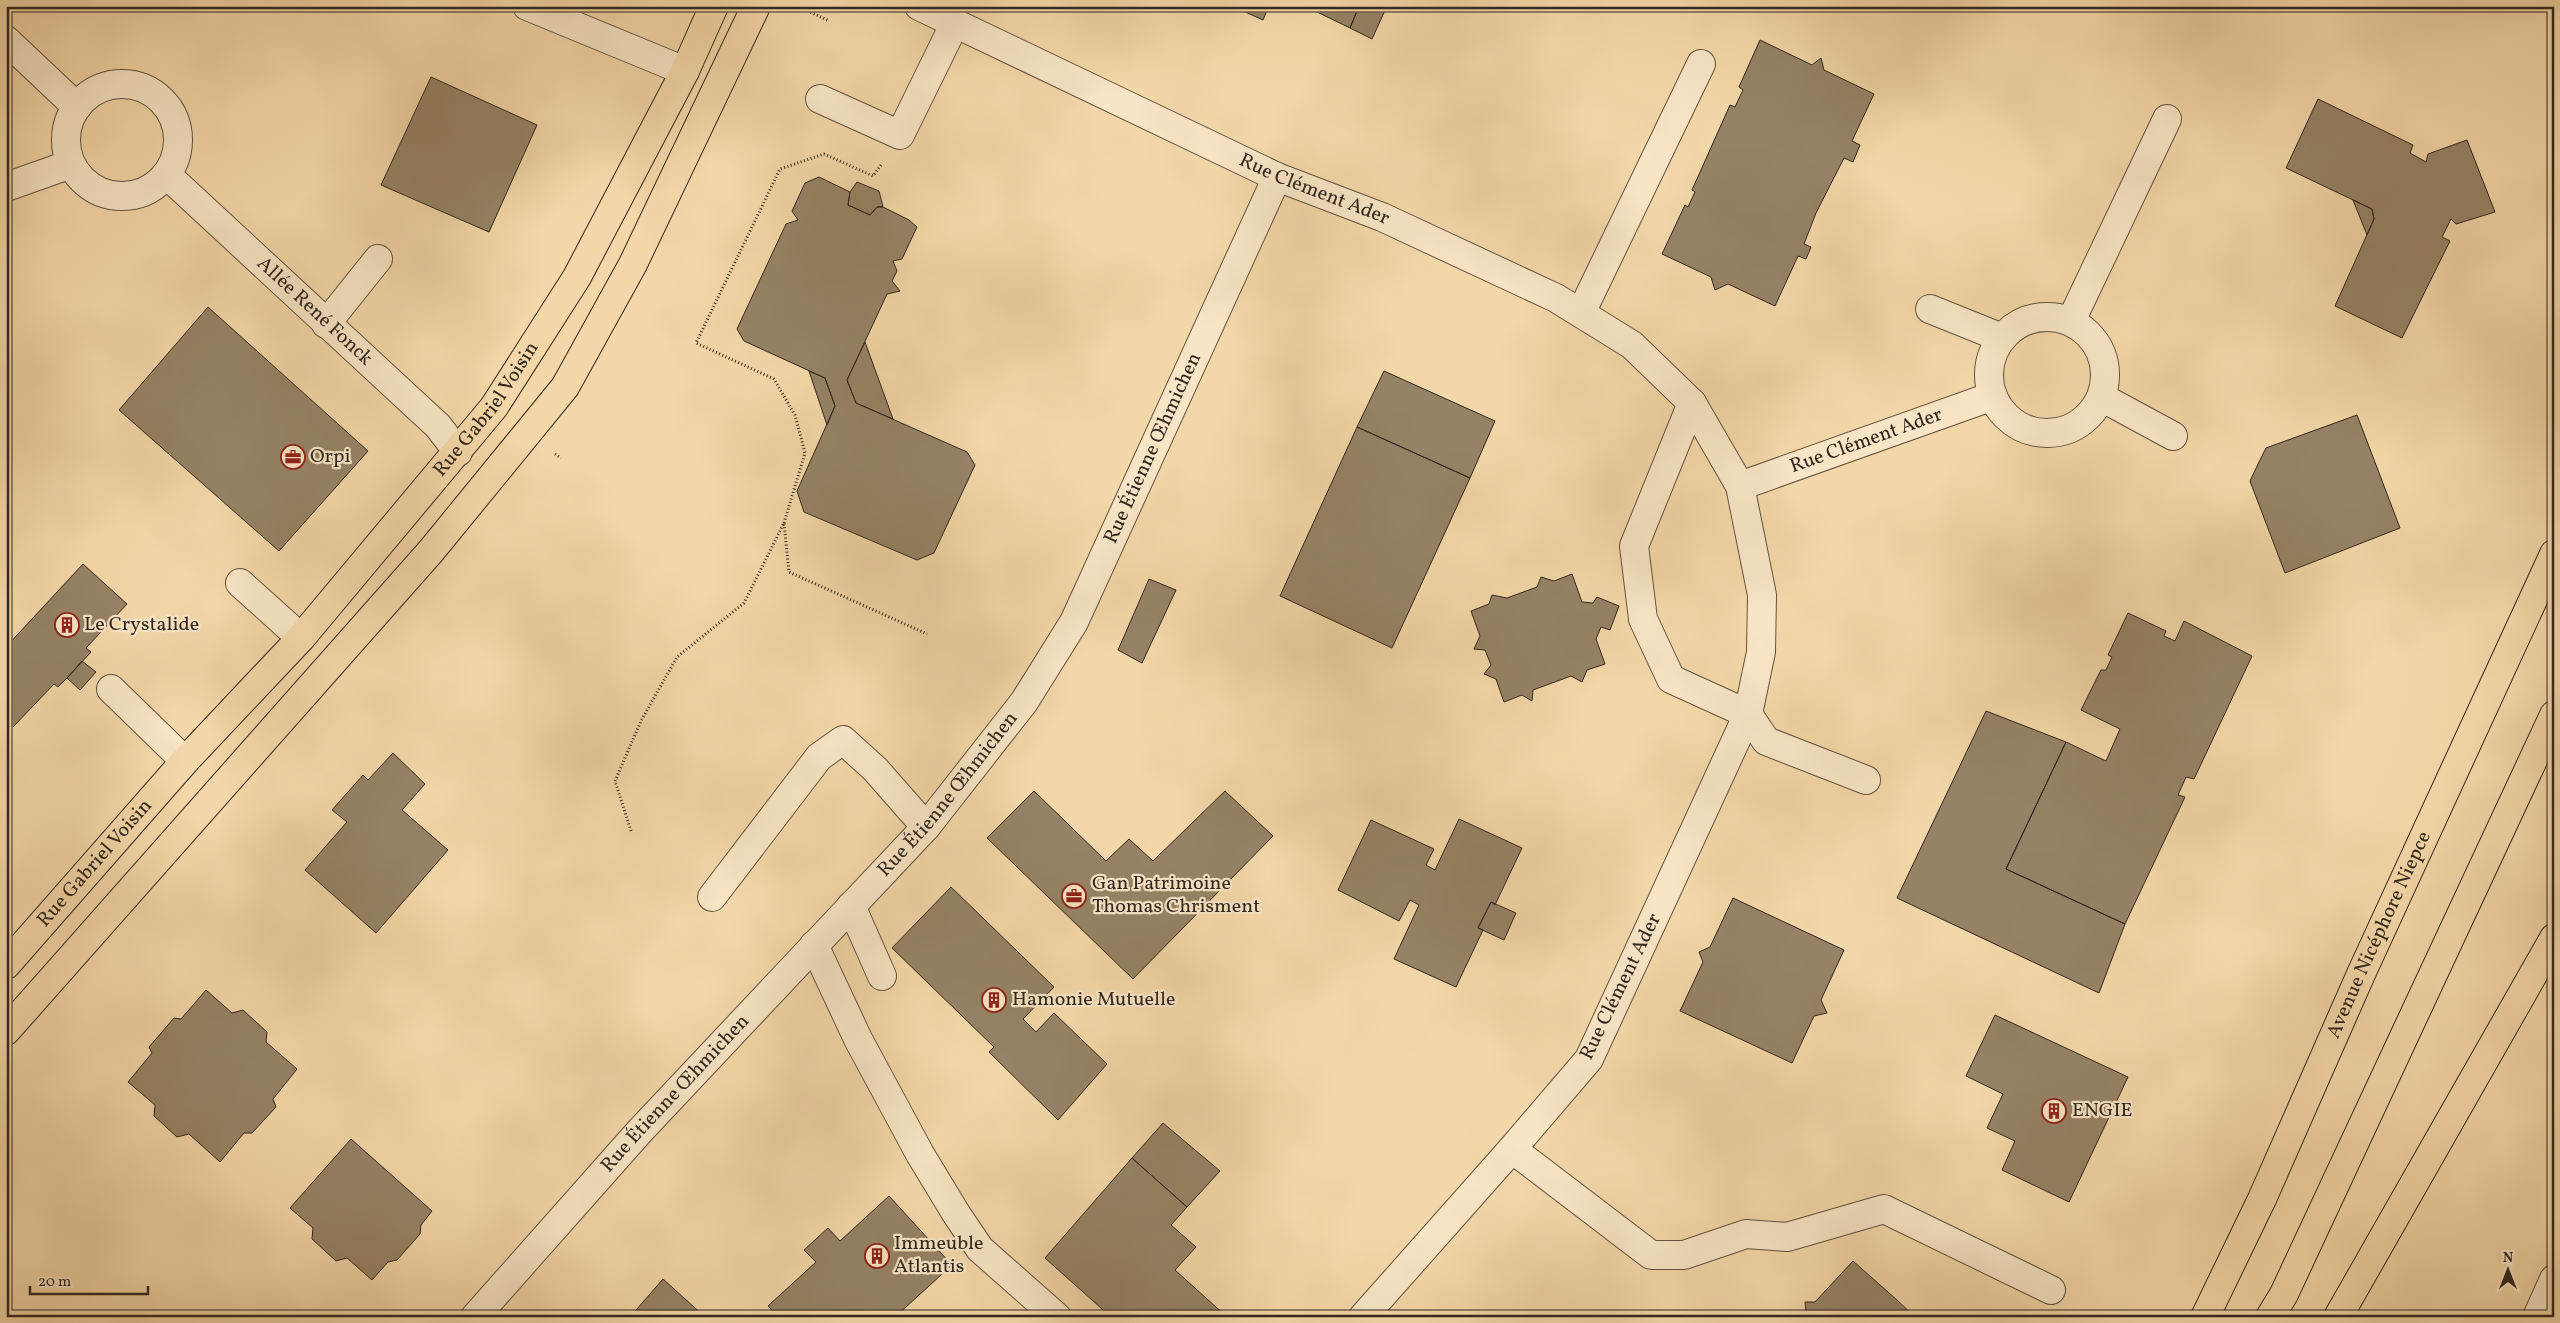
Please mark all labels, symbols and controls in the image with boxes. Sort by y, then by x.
street label: Rue Clément Ader [1234,147,1394,233]
street label: Allée René Fonck [250,251,379,373]
street label: Rue Gabriel Voisin [427,336,546,483]
street label: Rue Étienne Œhmichen [1097,348,1209,548]
street label: Rue Clément Ader [1786,401,1946,481]
place label: Orpi [310,443,350,471]
office icon: Orpi [280,444,306,470]
place label: Le Crystalide [84,611,199,639]
building icon: Le Crystalide [54,612,80,638]
street label: Rue Étienne Œhmichen [872,706,1025,884]
street label: Rue Gabriel Voisin [31,793,159,934]
street label: Avenue Nicéphore Niepce [2320,827,2439,1043]
place label: Gan Patrimoine Thomas Chrisment [1092,870,1260,921]
office icon: Gan Patrimoine Thomas Chrisment [1061,883,1087,909]
street label: Rue Clément Ader [1573,909,1669,1065]
place label: Hamonie Mutuelle [1012,986,1176,1014]
building icon: Hamonie Mutuelle [981,987,1007,1013]
street label: Rue Étienne Œhmichen [595,1009,756,1179]
place label: ENGIE [2072,1097,2133,1125]
building icon: ENGIE [2041,1098,2067,1124]
place label: Immeuble Atlantis [894,1230,983,1281]
building icon: Immeuble Atlantis [864,1243,890,1269]
north arrow [2482,1246,2532,1296]
text: N [2503,1249,2513,1268]
scale bar [30,1263,148,1295]
text: 20 m [38,1272,71,1293]

